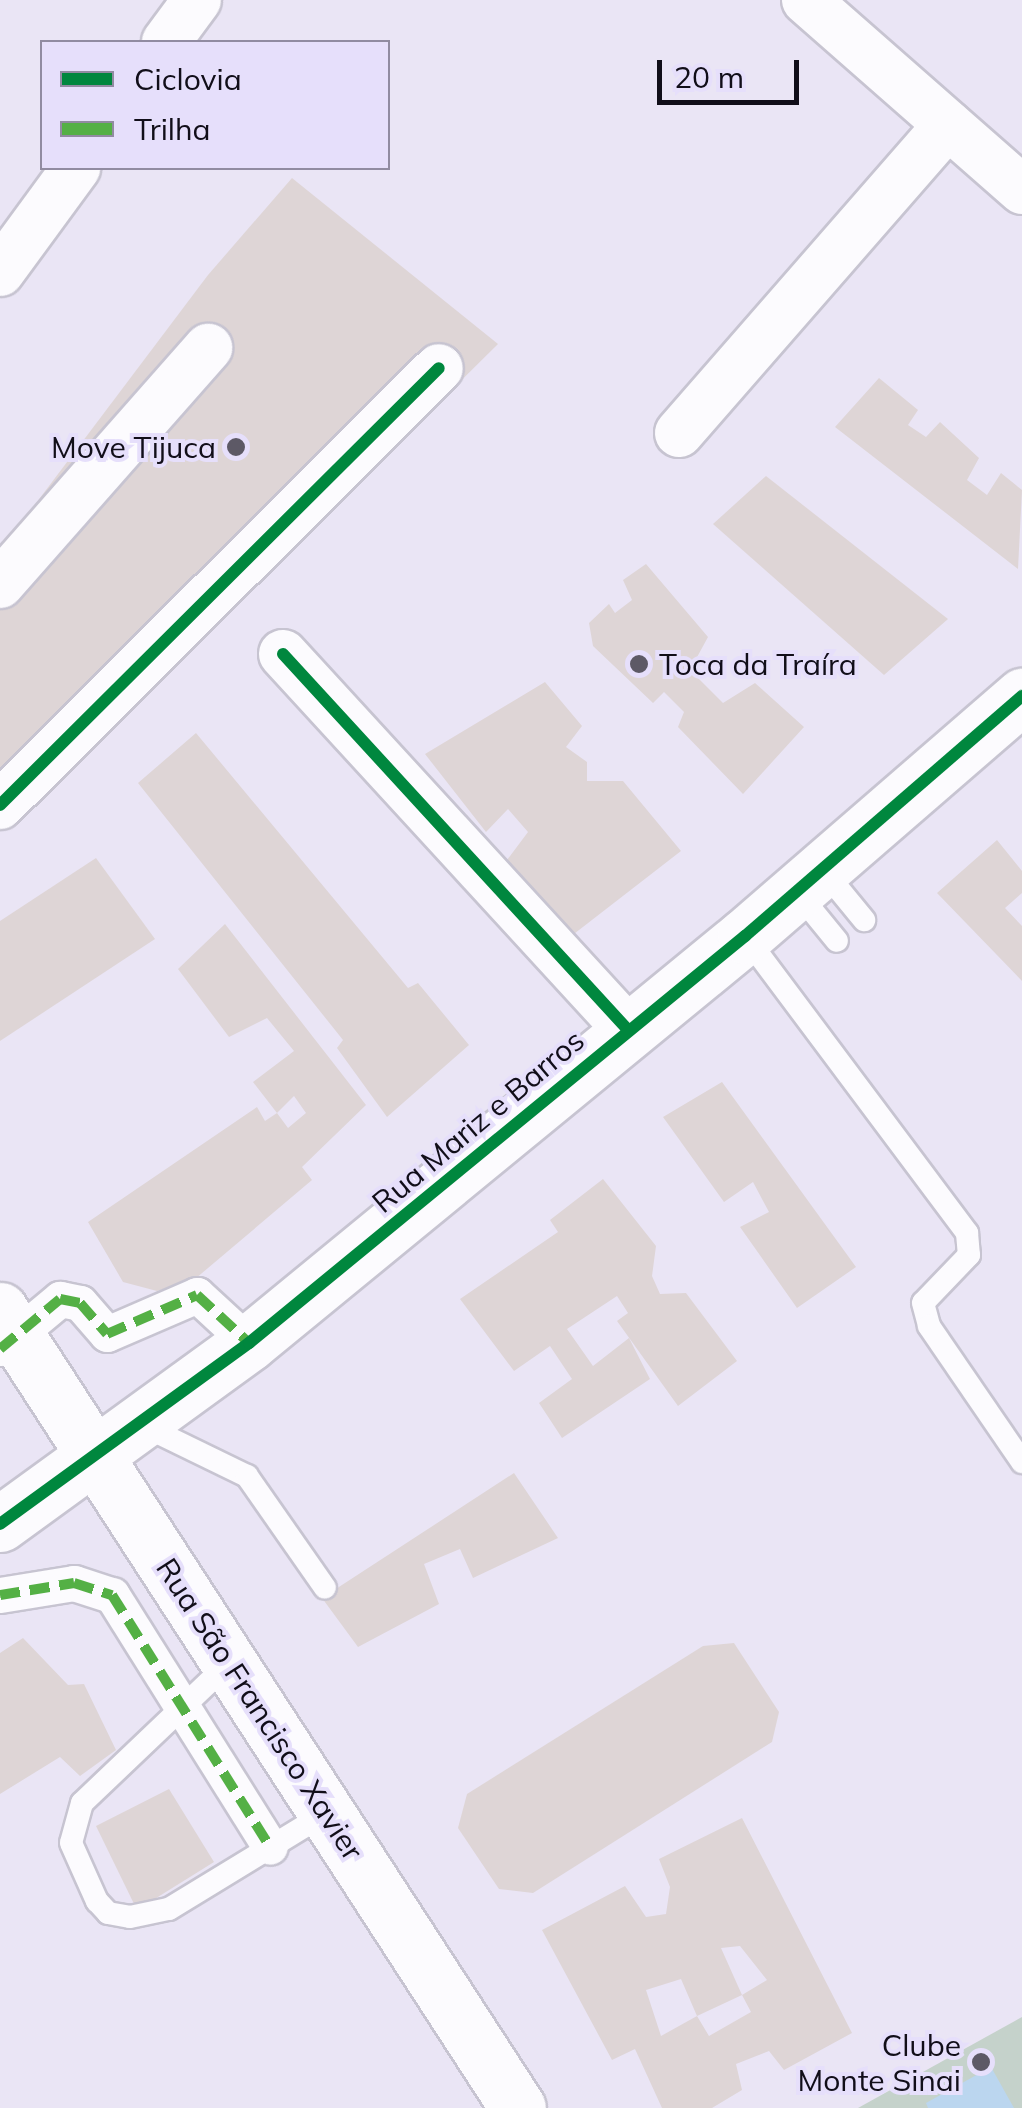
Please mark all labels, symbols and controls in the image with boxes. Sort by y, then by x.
legend [40,40,390,170]
scale bar [662,40,804,102]
text: 20 m [674,58,744,96]
text: Ciclovia [134,60,242,98]
text: Trilha [134,110,211,148]
place label: Move Tijuca [51,429,216,465]
marker: Move Tijuca [225,436,247,458]
place label: Toca da Traíra [659,646,857,682]
marker: Toca da Traíra [628,653,650,675]
street label: Rua Mariz e Barros [365,1022,591,1220]
street label: Rua São Francisco Xavier [149,1551,371,1867]
place label: Clube Monte Sinai [798,2027,961,2098]
marker: Clube Monte Sinai [970,2051,992,2073]

